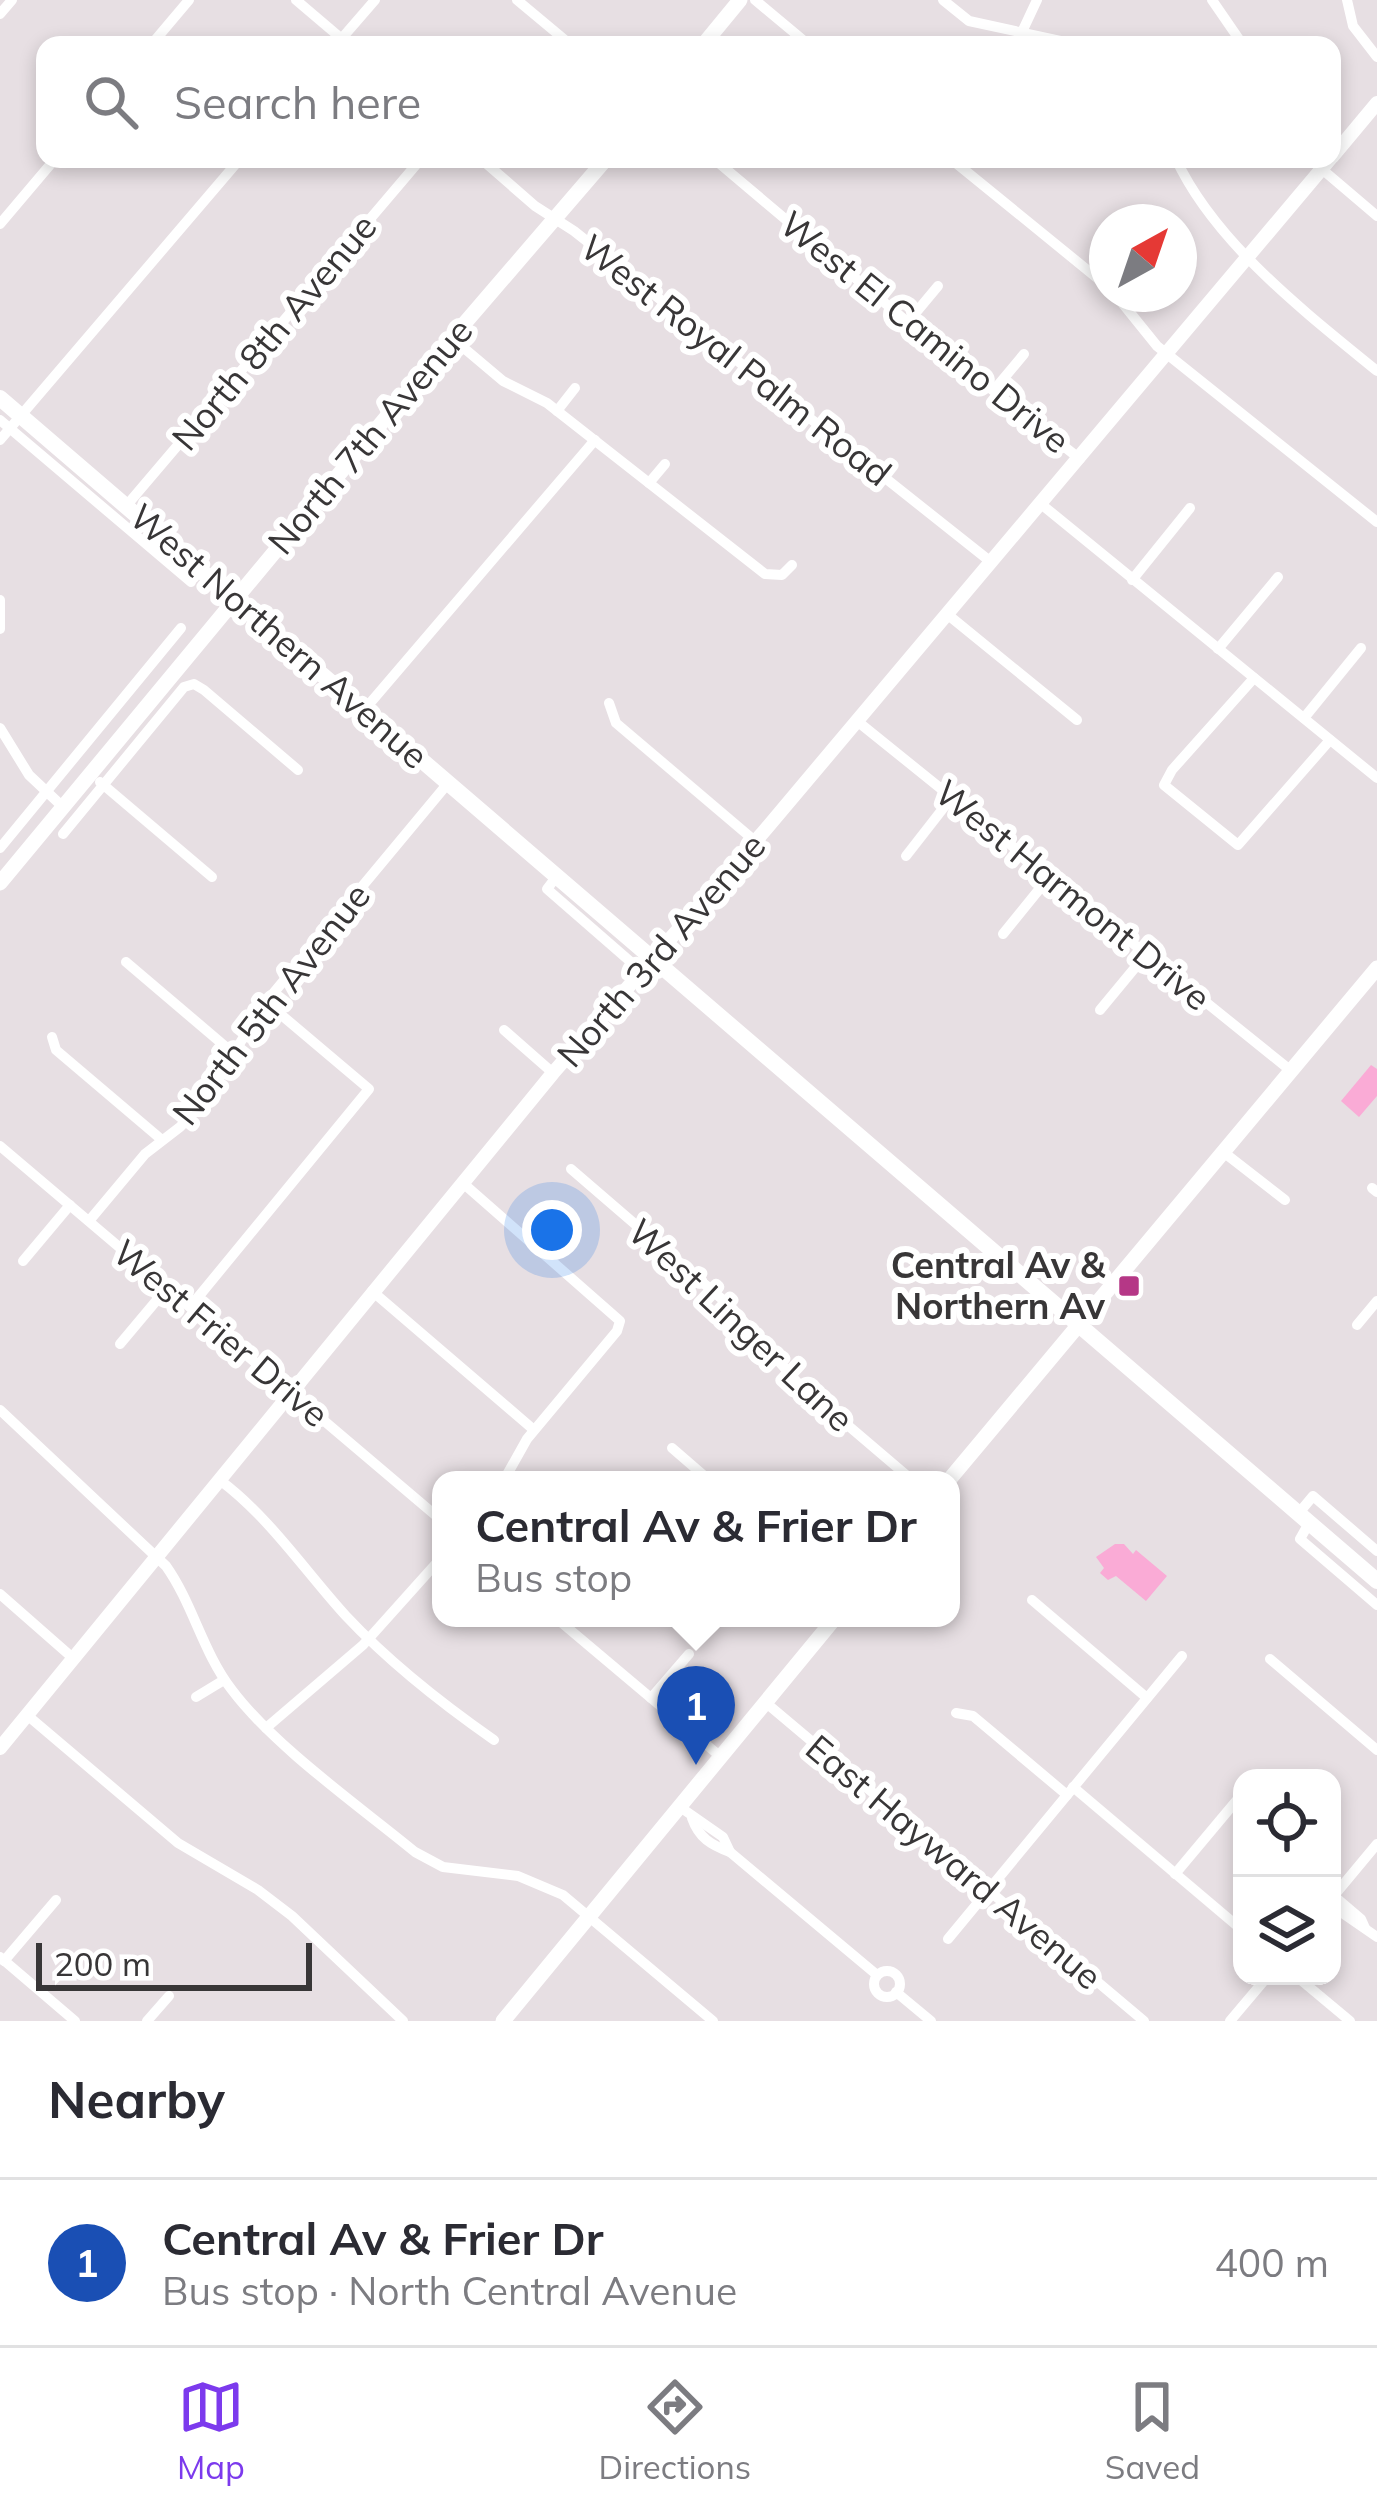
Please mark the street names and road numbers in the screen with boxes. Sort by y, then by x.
street label: West El Camino Drive [771,201,1079,462]
street label: North 8th Avenue [162,204,386,459]
street label: West Royal Palm Road [572,224,901,495]
street label: North 7th Avenue [258,308,482,563]
street label: West Northern Avenue [121,494,438,778]
street label: West Harmont Drive [926,770,1220,1020]
street label: North 3rd Avenue [547,823,775,1076]
street label: North 5th Avenue [162,874,379,1134]
street label: West Linger Lane [619,1209,864,1441]
street label: West Frier Drive [104,1229,338,1436]
street label: East Hayward Avenue [797,1725,1111,1999]

